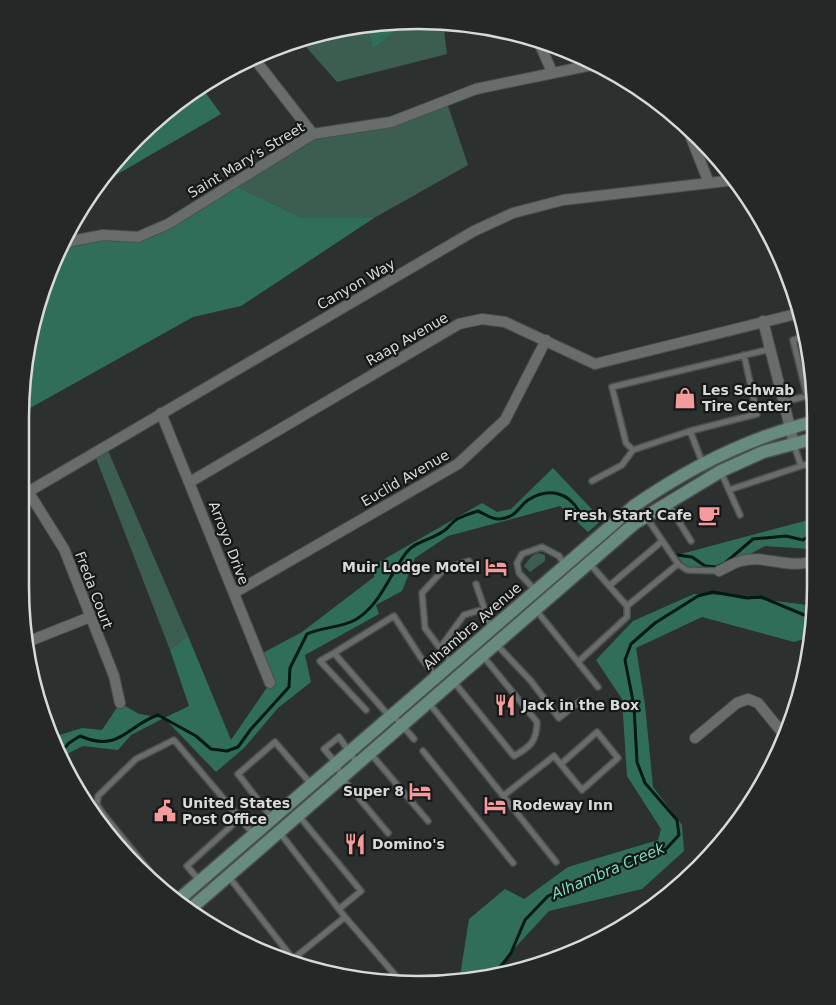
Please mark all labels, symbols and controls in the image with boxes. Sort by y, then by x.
street label: Saint Mary's Street [185,119,308,201]
street label: Canyon Way [314,255,398,313]
street label: Raap Avenue [363,309,451,369]
place label: Les Schwab Tire Center [702,382,794,414]
shop icon: Les Schwab Tire Center [672,385,698,411]
street label: Euclid Avenue [358,446,452,510]
street label: Arroyo Drive [206,499,252,587]
cafe icon: Fresh Start Cafe [696,502,722,528]
place label: Fresh Start Cafe [564,507,692,523]
street label: Freda Court [72,549,116,631]
hotel icon: Muir Lodge Motel [483,554,509,580]
place label: Muir Lodge Motel [342,559,480,575]
street label: Alhambra Avenue [420,579,524,673]
restaurant icon: Jack in the Box [492,692,518,718]
place label: Jack in the Box [521,697,639,713]
hotel icon: Super 8 [407,778,433,804]
place label: Super 8 [343,783,404,799]
hotel icon: Rodeway Inn [482,792,508,818]
place label: United States Post Office [182,795,290,827]
place label: Rodeway Inn [512,797,613,813]
public building icon: United States Post Office [152,798,178,824]
restaurant icon: Domino's [342,831,368,857]
place label: Domino's [372,836,445,852]
water label: Alhambra Creek [548,839,668,903]

